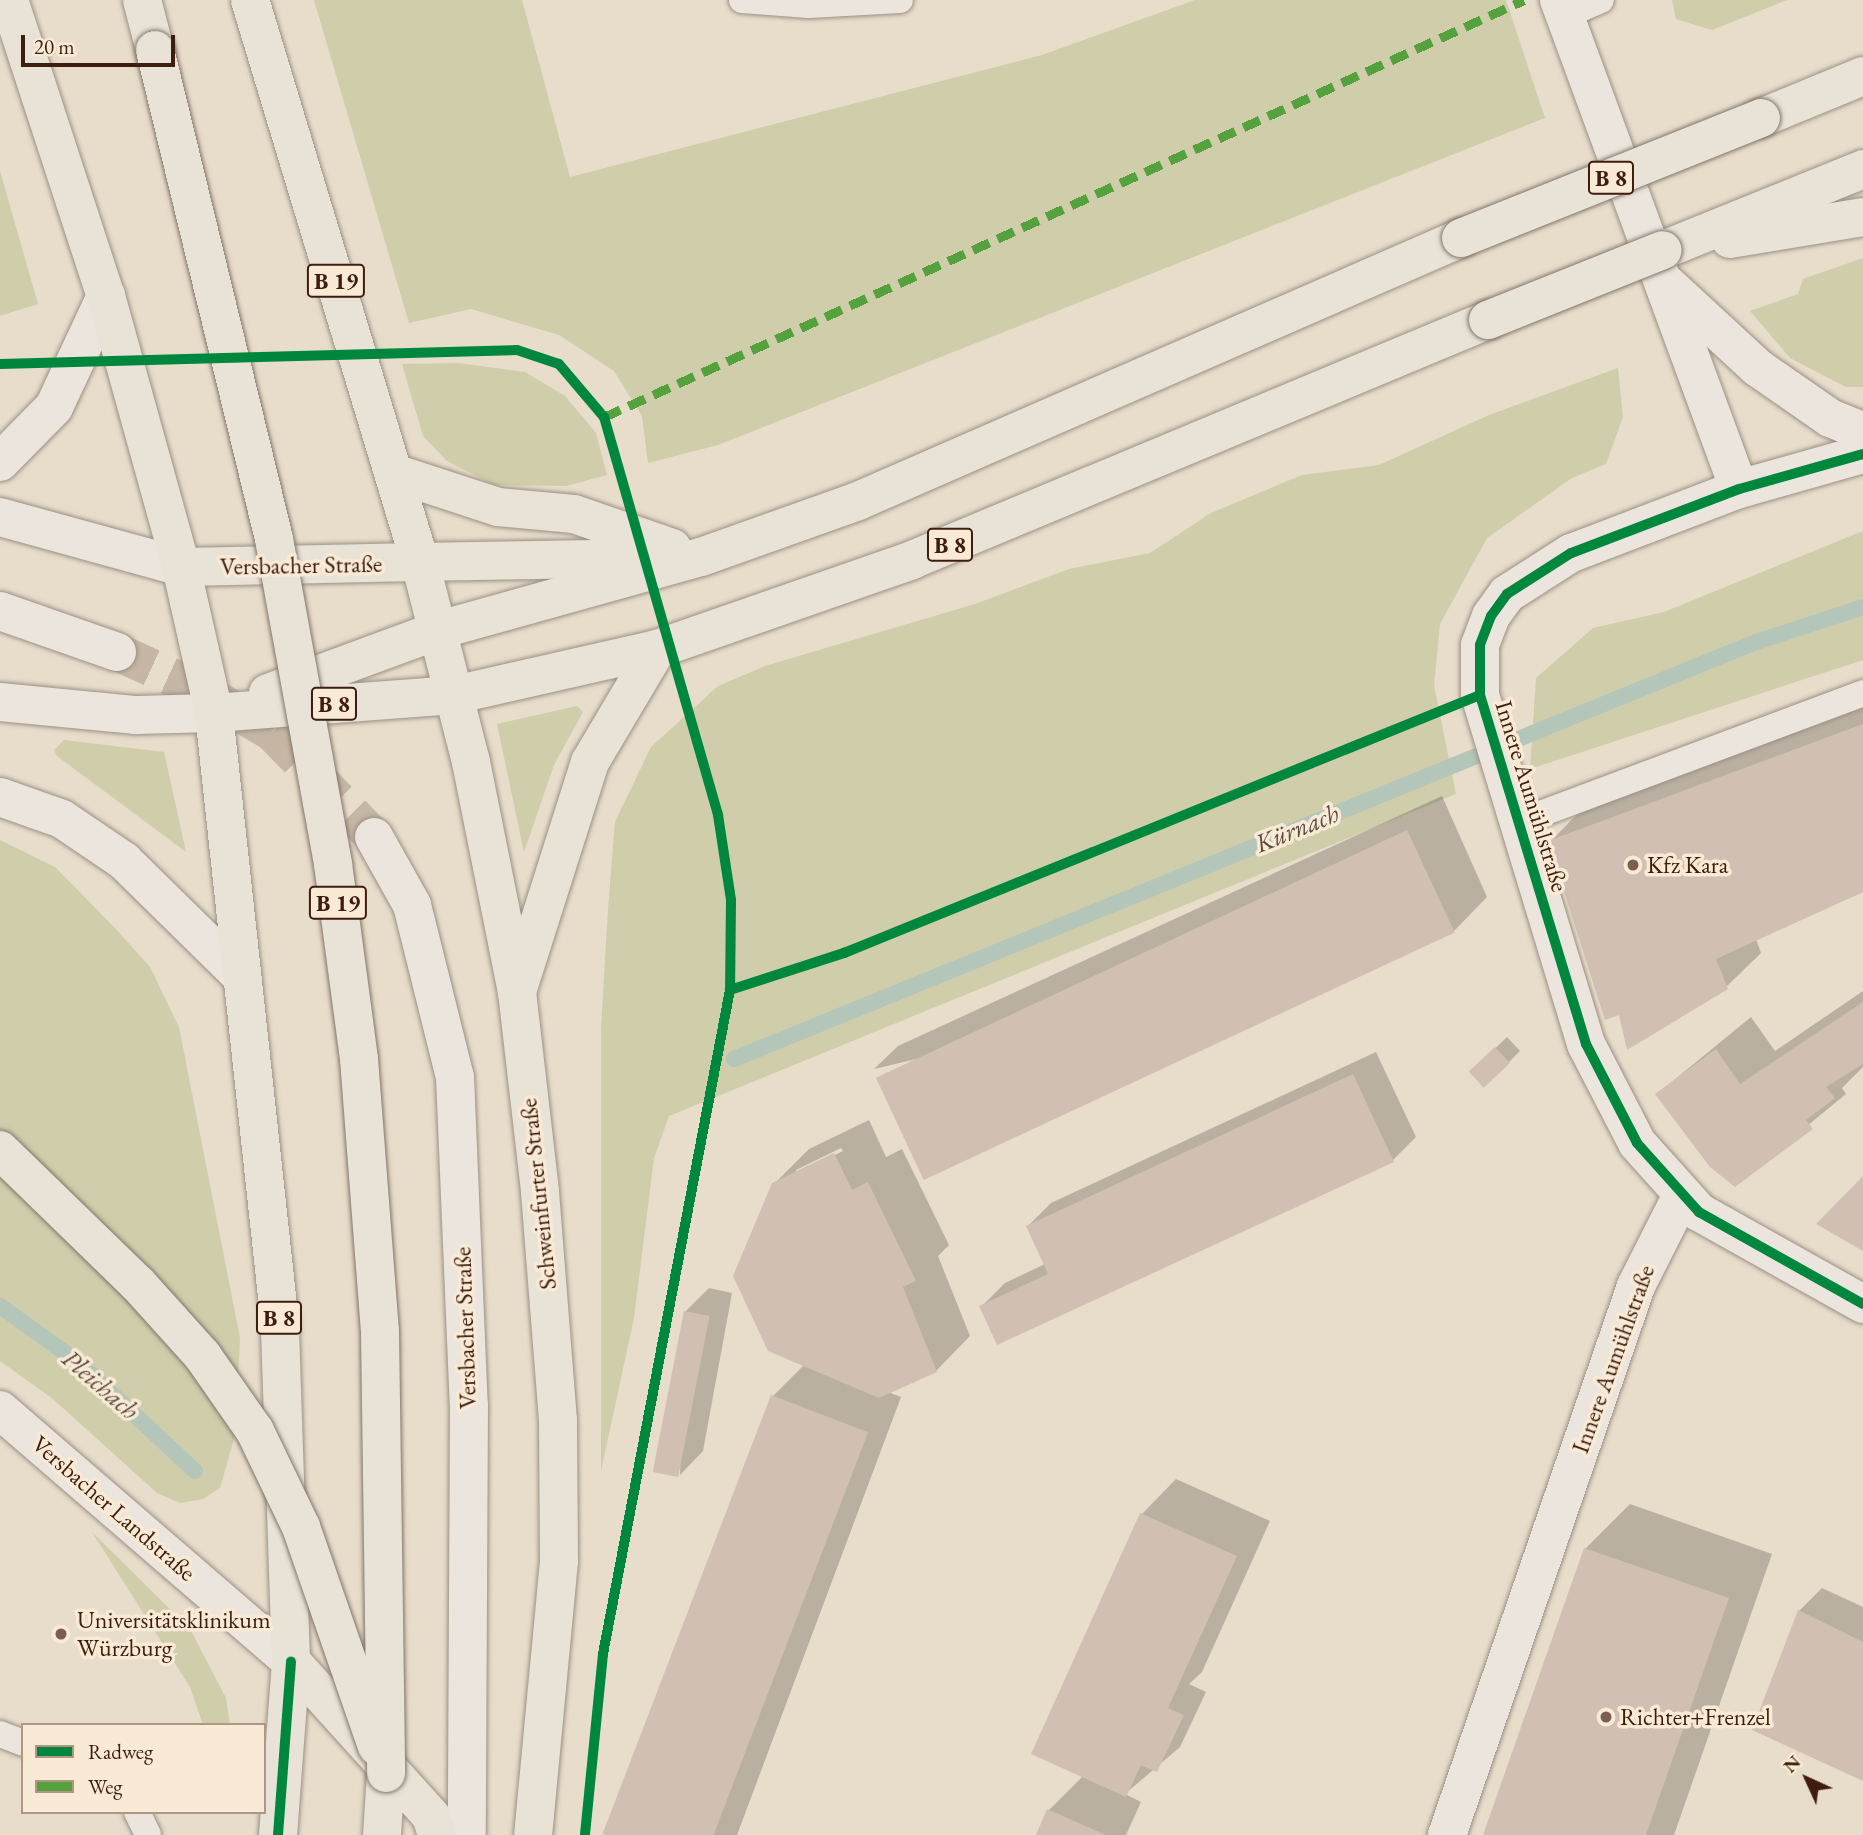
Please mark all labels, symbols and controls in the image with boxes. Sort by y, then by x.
scale bar [24,21,178,65]
text: 20 m [34,33,75,60]
road number: B 8 [1586,158,1636,197]
road number: B 19 [306,262,366,300]
road number: B 8 [926,526,974,565]
street label: Versbacher Straße [220,549,382,581]
road number: B 8 [310,684,358,724]
street label: Innere Aumühlstraße [1489,697,1575,895]
water label: Kürnach [1251,798,1343,860]
place label: Kfz Kara [1647,851,1728,879]
marker: Kfz Kara [1625,857,1641,873]
road number: B 19 [308,884,368,922]
street label: Schweinfurter Straße [514,1097,562,1291]
street label: Versbacher Straße [448,1246,482,1410]
street label: Innere Aumühlstraße [1566,1261,1660,1457]
road number: B 8 [254,1298,304,1338]
water label: Pleichach [55,1343,145,1427]
street label: Versbacher Landstraße [26,1429,202,1587]
place label: Universitätsklinikum Würzburg [77,1606,271,1662]
marker: Universitätsklinikum Würzburg [51,1624,71,1644]
place label: Richter+Frenzel [1620,1703,1771,1731]
marker: Richter+Frenzel [1598,1709,1614,1725]
legend [21,1723,266,1814]
text: Radweg [88,1738,153,1765]
north arrow [1772,1744,1842,1814]
text: N [1778,1750,1806,1778]
text: Weg [88,1773,122,1800]

